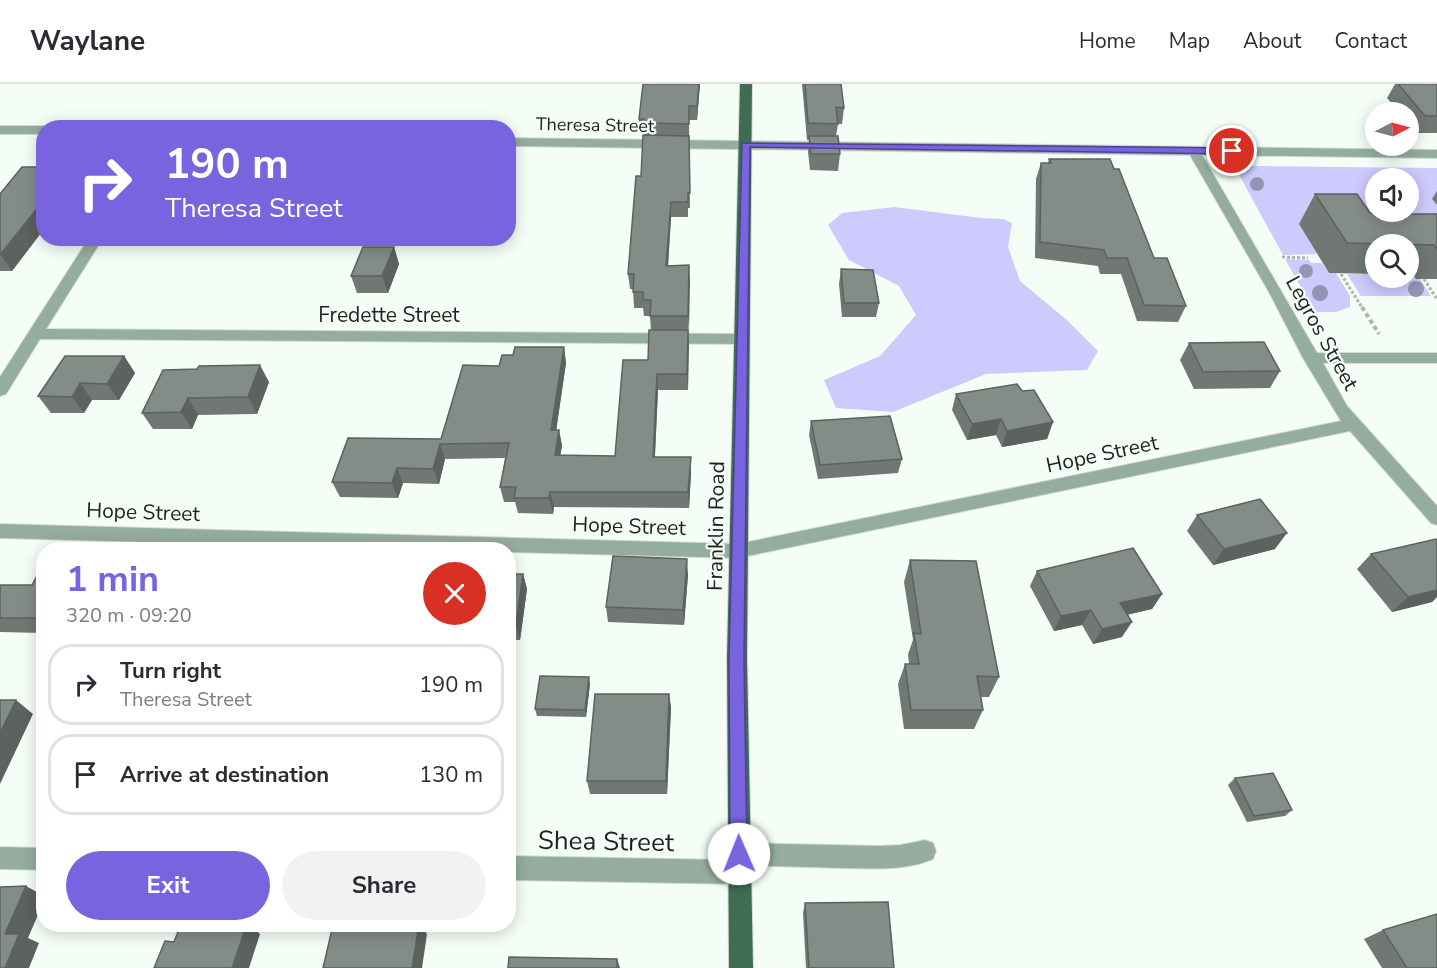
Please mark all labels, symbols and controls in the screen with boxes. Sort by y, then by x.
text: Waylane [30,22,145,60]
text: Home [1079,27,1136,55]
text: Map [1169,27,1210,55]
text: About [1243,27,1301,55]
text: Contact [1334,27,1407,55]
north arrow [1365,102,1419,156]
map controls [1365,102,1419,288]
street label: Theresa Street [536,112,655,138]
pin [1206,125,1257,176]
icon: arrive [1215,134,1248,167]
text: 190 m [165,136,289,193]
icon: right [66,144,144,222]
button: sound [1365,168,1419,222]
text: Theresa Street [165,190,343,227]
button: search [1365,234,1419,288]
street label: Legros Street [1279,271,1365,396]
street label: Fredette Street [318,301,460,329]
street label: Hope Street [1043,428,1161,480]
street label: Franklin Road [701,461,731,591]
street label: Hope Street [86,496,201,528]
street label: Hope Street [572,510,687,542]
text: 1 min [66,555,159,604]
button: close [423,562,486,625]
text: 320 m · 09:20 [66,602,192,629]
text: Turn right [120,656,221,686]
icon: right [69,668,102,701]
text: 190 m [419,670,483,700]
text: Theresa Street [120,686,252,713]
icon: arrive [69,758,102,791]
text: Arrive at destination [120,760,329,790]
text: 130 m [419,760,483,790]
position arrow [707,822,771,886]
street label: Shea Street [538,823,675,860]
button: Exit [66,851,270,920]
button: Share [282,851,486,920]

